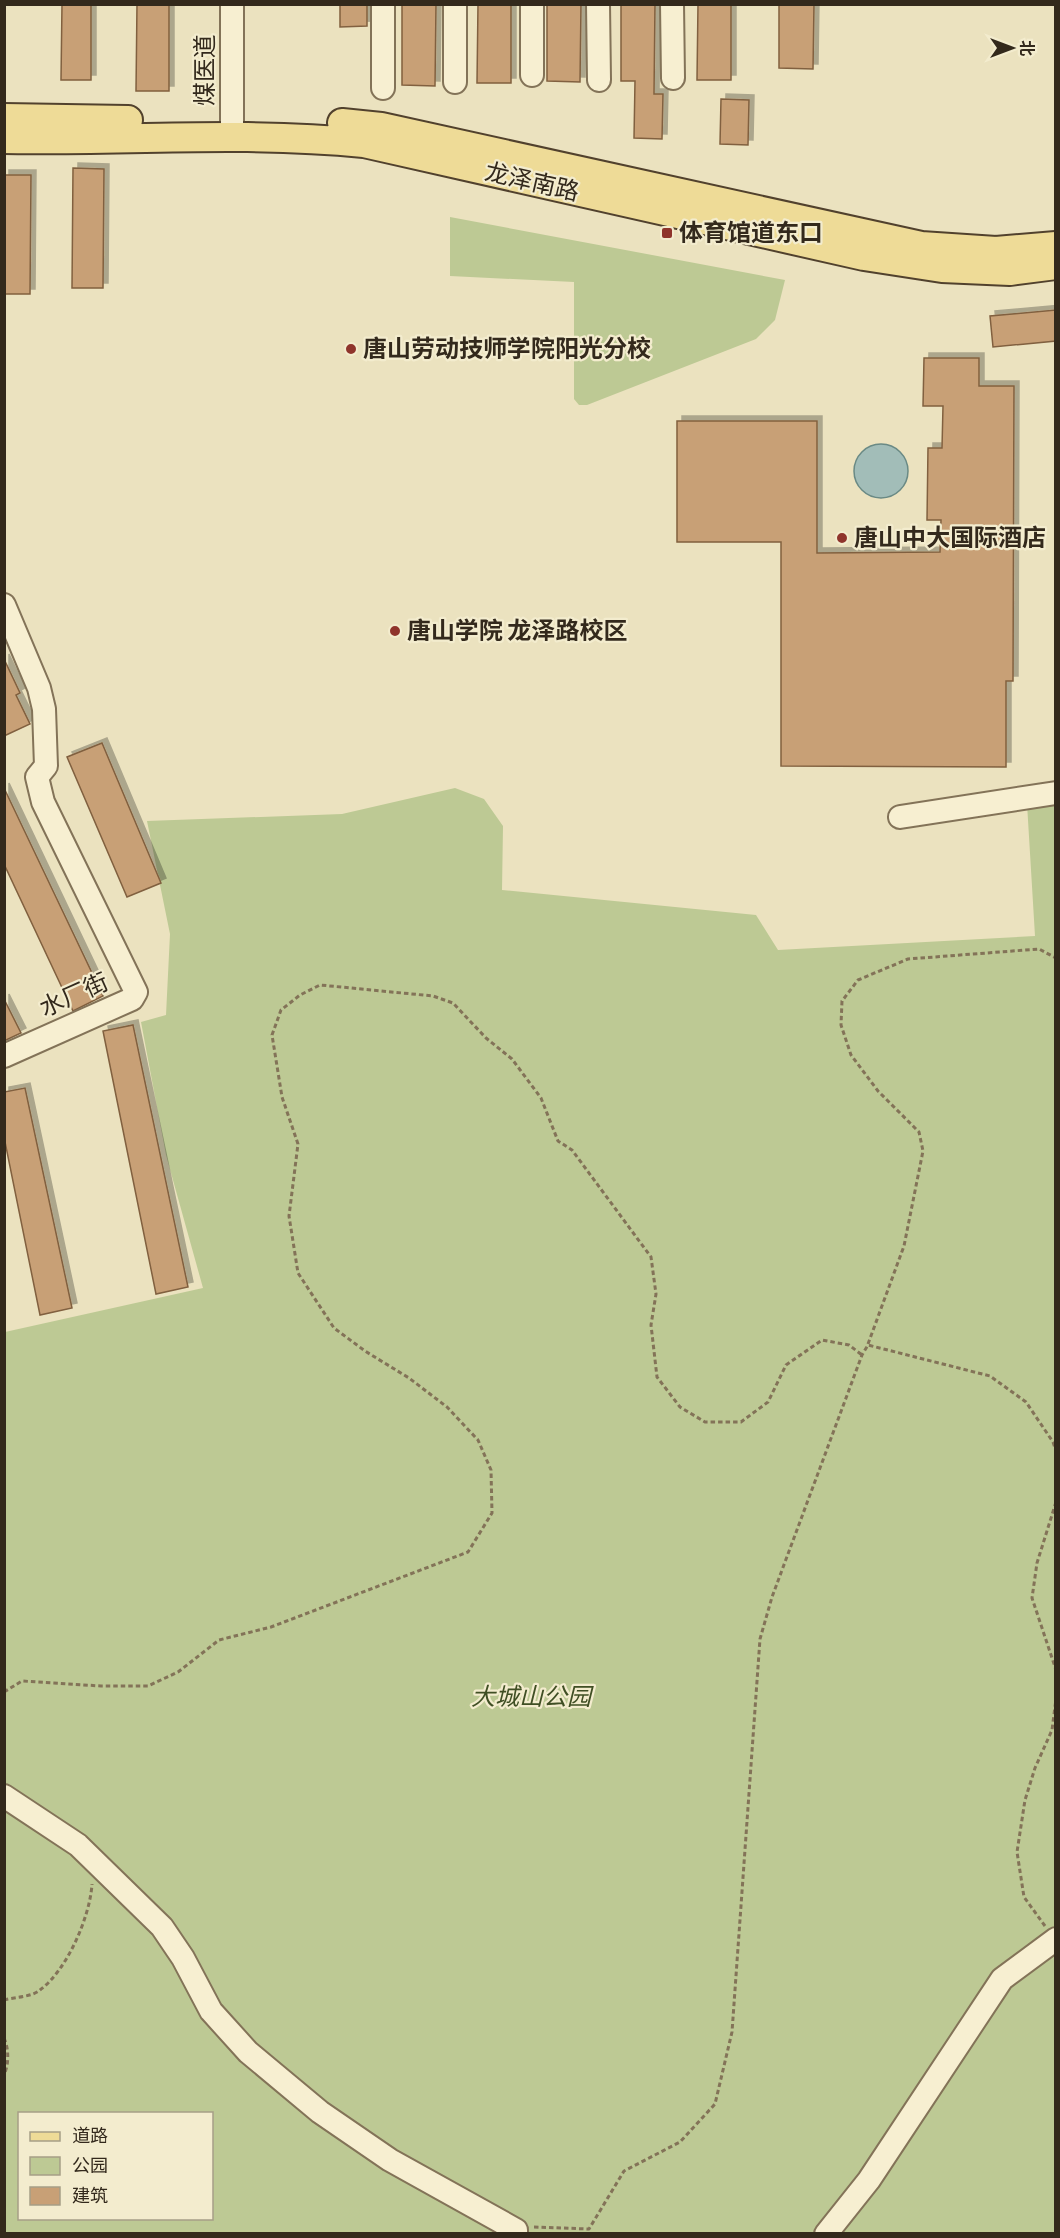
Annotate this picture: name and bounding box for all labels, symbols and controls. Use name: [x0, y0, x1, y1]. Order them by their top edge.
north arrow: [982, 18, 1042, 78]
street label: 煤医道: [190, 34, 219, 106]
text: 北: [1017, 40, 1036, 56]
street label: 龙泽南路: [482, 157, 582, 206]
place label: 体育馆道东口: [679, 218, 823, 247]
marker: 体育馆道东口: [660, 226, 674, 240]
place label: 唐山劳动技师学院阳光分校: [363, 334, 651, 363]
marker: 唐山劳动技师学院阳光分校: [344, 342, 358, 356]
place label: 唐山中大国际酒店: [854, 523, 1046, 552]
marker: 唐山中大国际酒店: [835, 531, 849, 545]
place label: 唐山学院 龙泽路校区: [407, 616, 628, 645]
marker: 唐山学院 龙泽路校区: [388, 624, 402, 638]
street label: 水厂街: [35, 967, 113, 1022]
park label: 大城山公园: [471, 1682, 594, 1711]
legend: [18, 2112, 213, 2220]
text: 道路: [72, 2125, 108, 2147]
text: 公园: [72, 2155, 108, 2177]
text: 建筑: [72, 2185, 108, 2207]

